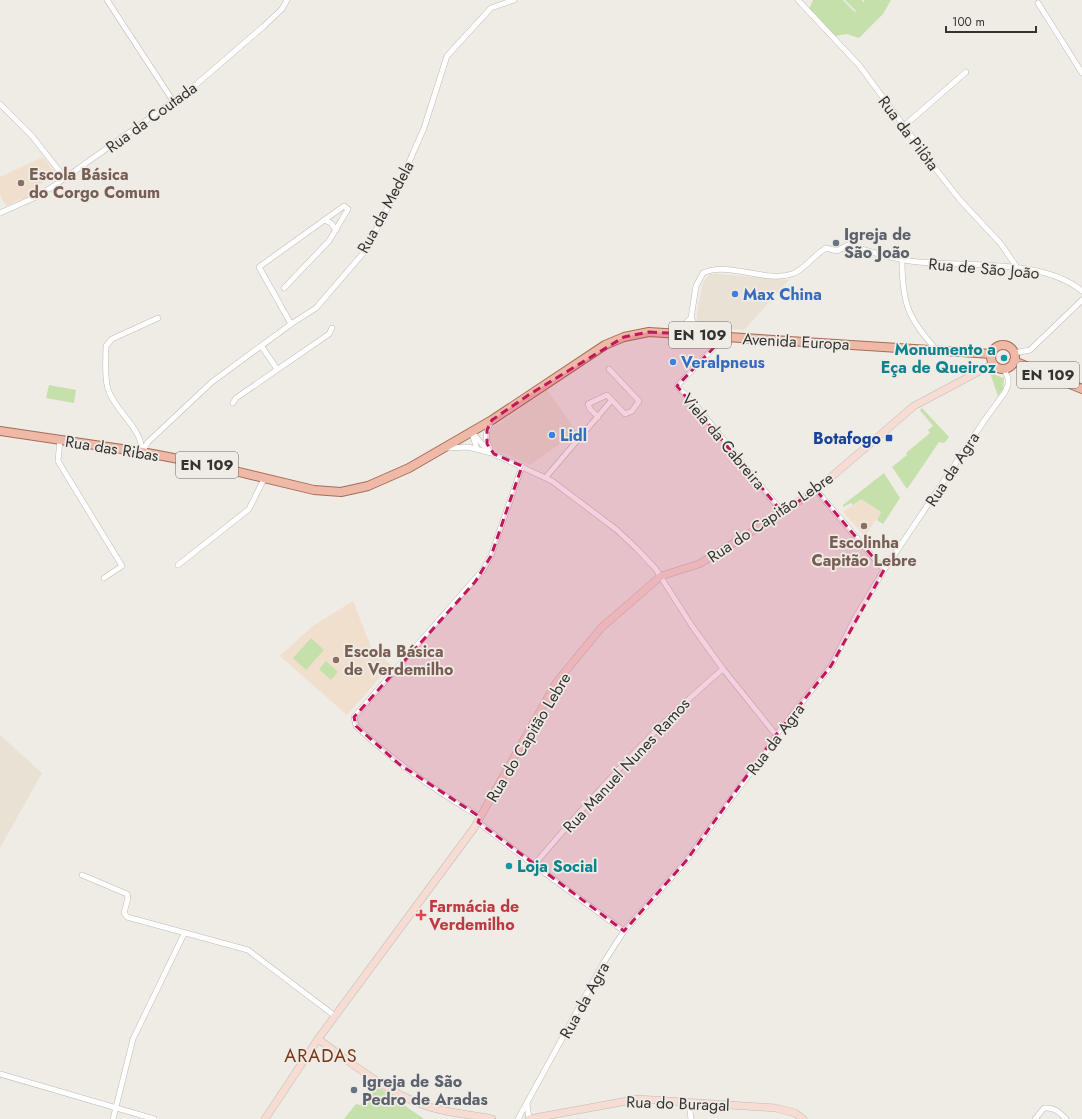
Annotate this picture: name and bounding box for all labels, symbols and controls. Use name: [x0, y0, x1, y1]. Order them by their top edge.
scale bar: [946, 8, 1036, 34]
text: 100 m: [952, 13, 985, 31]
street label: Rua da Coutada: [101, 76, 202, 158]
street label: Rua da Pilôta: [873, 91, 944, 176]
street label: Rua da Medela: [351, 157, 419, 257]
place label: Escola Básica do Corgo Comum: [29, 163, 160, 204]
marker: Escola Básica do Corgo Comum: [16, 178, 26, 188]
place label: Igreja de São João: [844, 223, 911, 264]
marker: Igreja de São João: [831, 238, 841, 248]
street label: Rua de São João: [928, 252, 1041, 285]
place label: Max China: [743, 283, 822, 306]
marker: Max China: [730, 289, 740, 299]
road number: EN 109: [669, 322, 731, 348]
street label: Avenida Europa: [742, 327, 850, 356]
place label: Monumento a Eça de Queiroz: [881, 338, 997, 379]
place label: Veralpneus: [680, 351, 765, 374]
marker: Monumento a Eça de Queiroz: [999, 353, 1009, 363]
marker: Veralpneus: [668, 357, 678, 367]
road number: EN 109: [1017, 362, 1079, 388]
street label: Viela da Cabreira: [676, 388, 771, 494]
place label: Lidl: [560, 424, 587, 447]
place label: Botafogo: [813, 427, 881, 450]
street label: Rua da Agra: [920, 428, 985, 511]
street label: Rua das Ribas: [64, 430, 160, 467]
marker: Lidl: [547, 430, 557, 440]
marker: Botafogo: [884, 433, 894, 443]
road number: EN 109: [176, 452, 238, 478]
street label: Rua do Capitão Lebre: [703, 467, 838, 568]
marker: Escolinha Capitão Lebre: [859, 521, 869, 531]
place label: Escolinha Capitão Lebre: [811, 531, 917, 572]
place label: Escola Básica de Verdemilho: [344, 640, 454, 681]
marker: Escola Básica de Verdemilho: [331, 655, 341, 665]
street label: Rua do Capitão Lebre: [481, 668, 576, 806]
street label: Rua Manuel Nunes Ramos: [558, 693, 695, 838]
street label: Rua da Agra: [741, 699, 810, 780]
place label: Loja Social: [517, 855, 597, 878]
marker: Loja Social: [504, 861, 514, 871]
place label: Farmácia de Verdemilho: [428, 895, 519, 936]
marker: Farmácia de Verdemilho: [416, 910, 426, 920]
street label: Rua da Agra: [554, 958, 615, 1043]
district label: ARADAS: [284, 1043, 358, 1069]
place label: Igreja de São Pedro de Aradas: [362, 1070, 488, 1111]
marker: Igreja de São Pedro de Aradas: [349, 1085, 359, 1095]
street label: Rua do Buragal: [626, 1090, 730, 1117]

